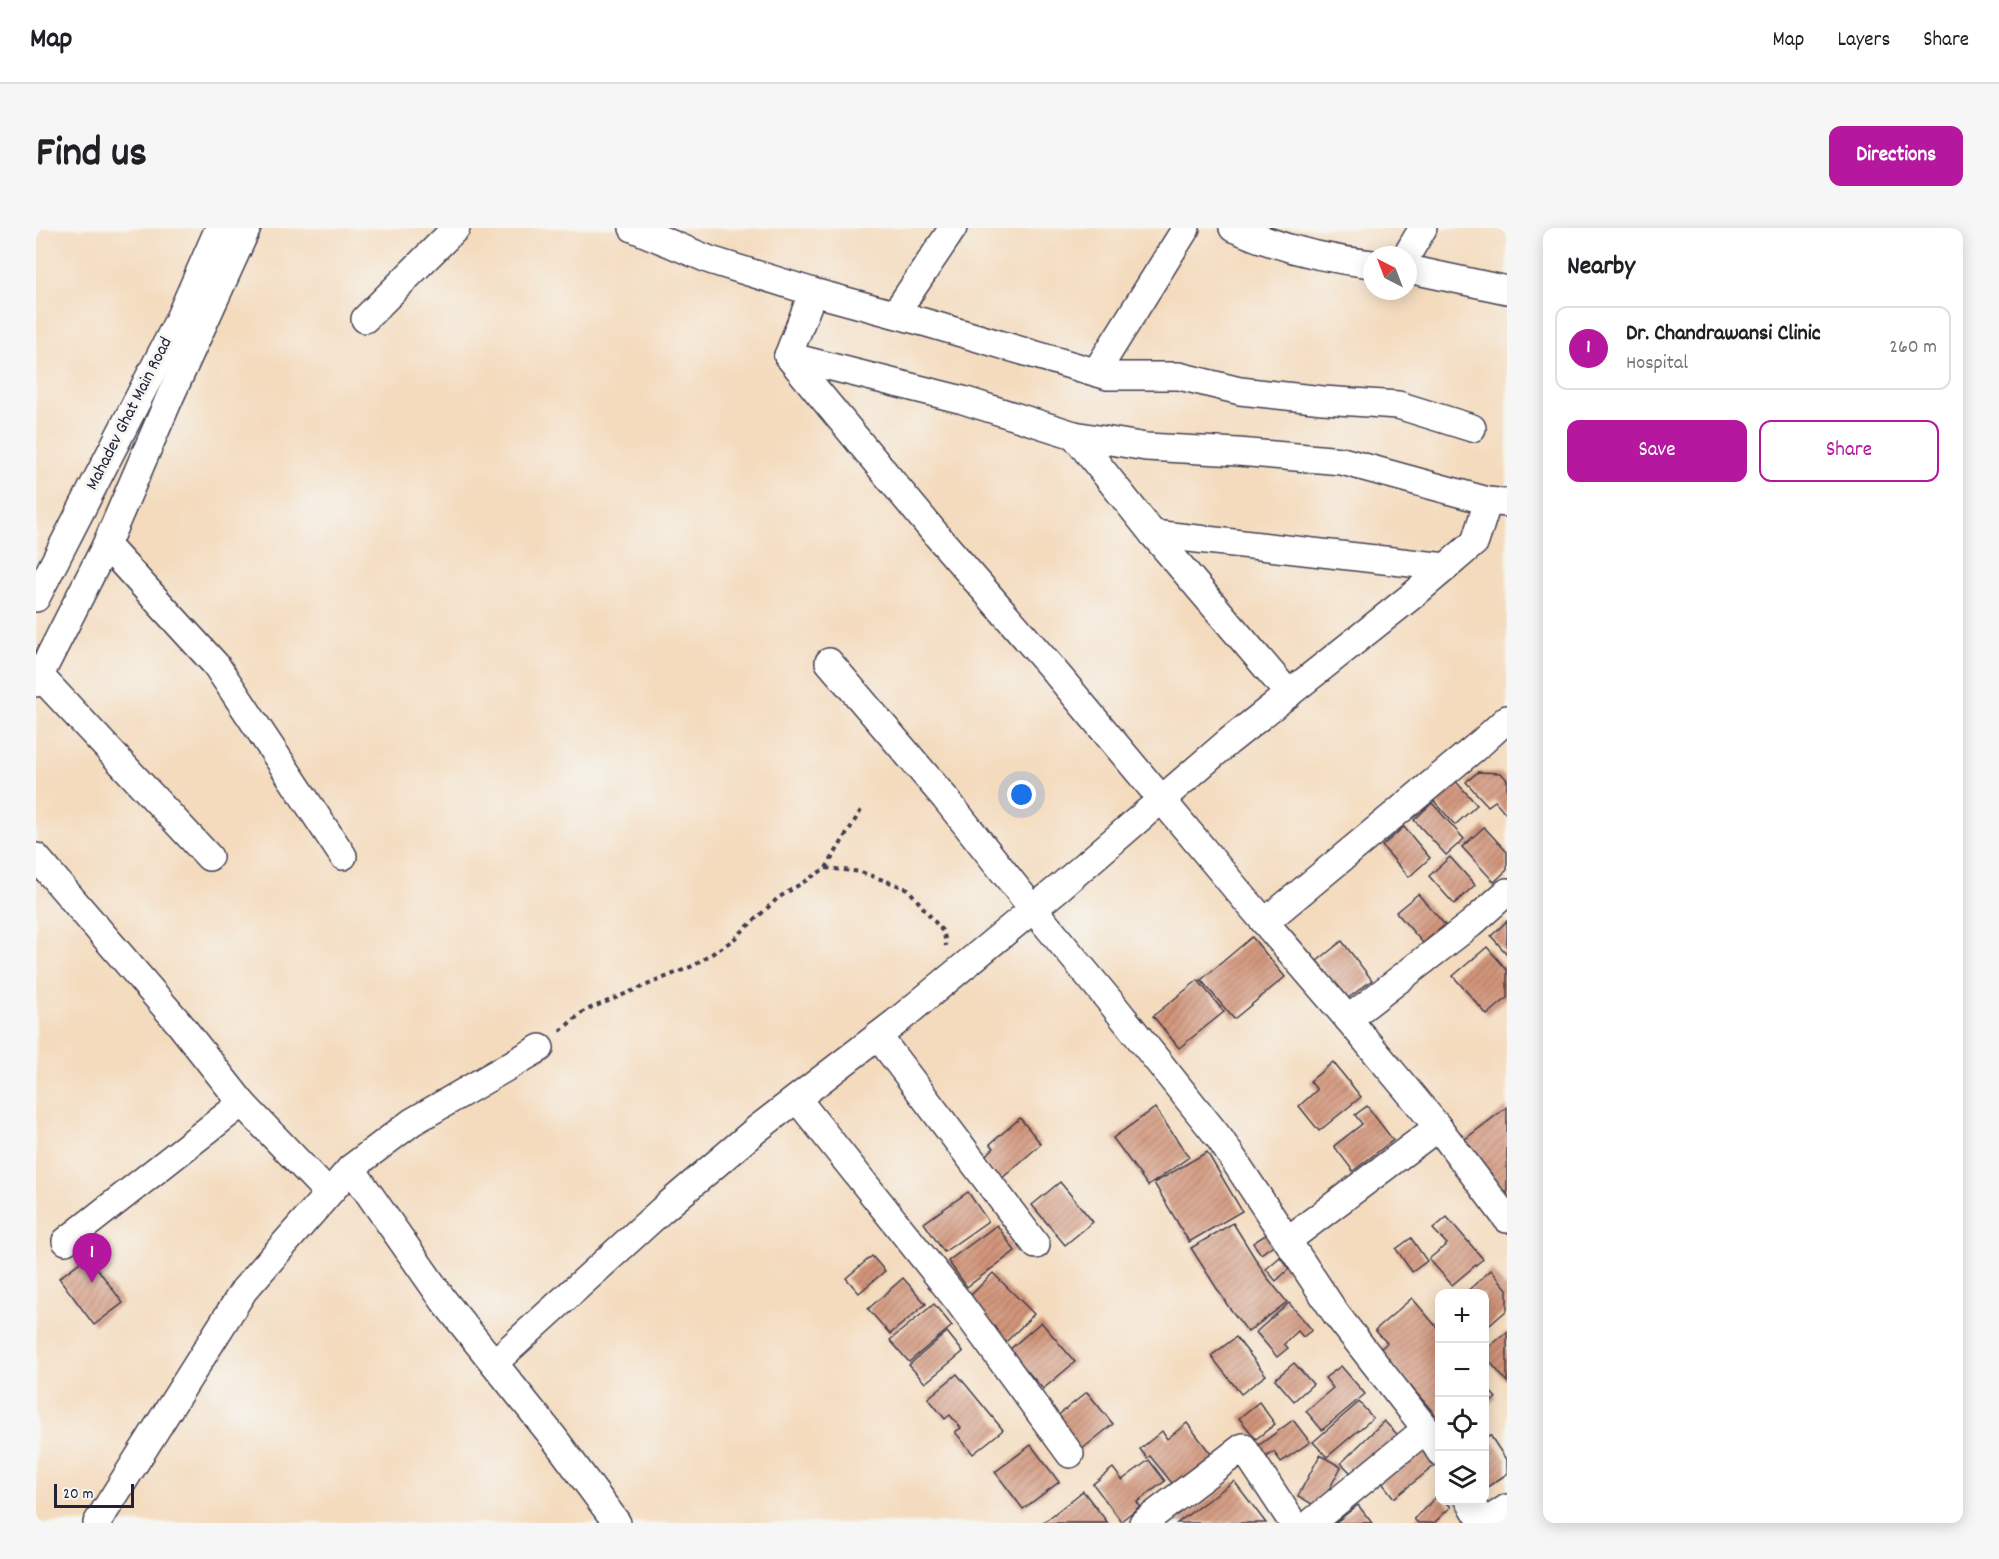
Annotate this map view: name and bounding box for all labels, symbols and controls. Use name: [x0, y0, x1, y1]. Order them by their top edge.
text: Map: [30, 21, 72, 61]
text: Map: [1773, 26, 1804, 56]
text: Layers: [1837, 26, 1890, 56]
text: Share: [1923, 26, 1969, 56]
text: Find us: [36, 126, 147, 186]
button: Directions: [1829, 126, 1963, 186]
north arrow: [1363, 246, 1417, 300]
text: Nearby: [1567, 249, 1635, 286]
text: Dr. Chandrawansi Clinic: [1626, 319, 1821, 350]
street label: Mahadev Ghat Main Road: [81, 333, 179, 495]
text: 1: [1586, 334, 1591, 362]
text: 260 m: [1889, 334, 1937, 362]
text: Hospital: [1626, 350, 1688, 378]
button: Save: [1567, 420, 1747, 482]
button: Share: [1759, 420, 1939, 482]
your location: [1007, 780, 1036, 809]
pin: 1: [72, 1234, 112, 1283]
map controls: [1435, 1289, 1489, 1505]
button: +: [1435, 1289, 1489, 1343]
button: −: [1435, 1343, 1489, 1397]
button: locate: [1435, 1397, 1489, 1451]
button: layers: [1435, 1451, 1489, 1505]
scale bar: [54, 1481, 134, 1508]
text: 20 m: [63, 1483, 93, 1506]

